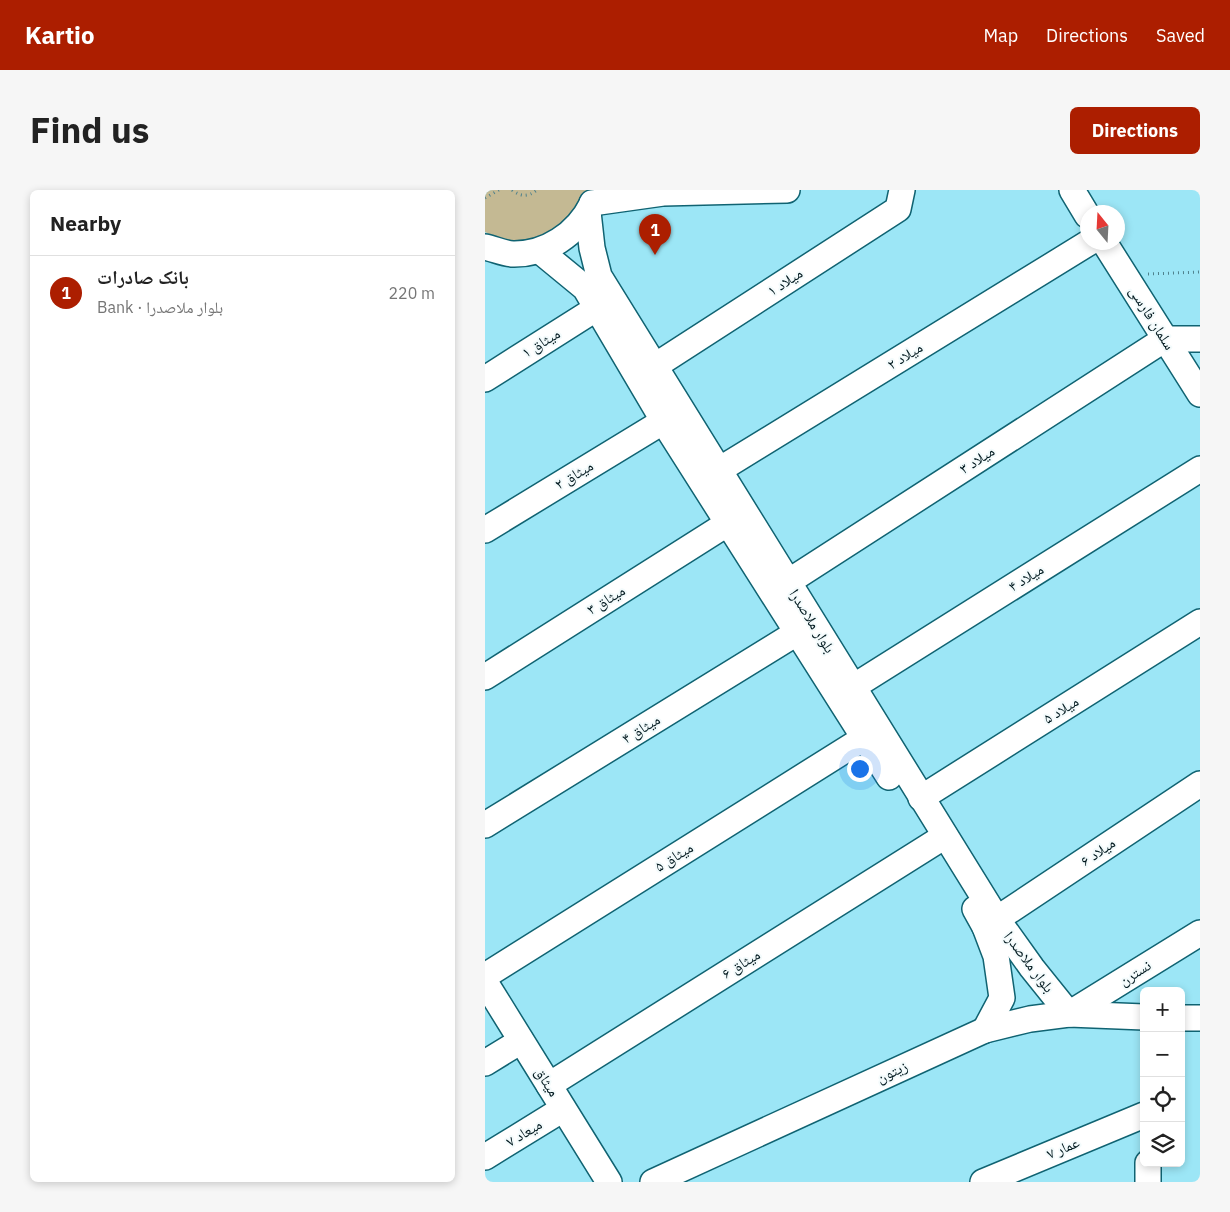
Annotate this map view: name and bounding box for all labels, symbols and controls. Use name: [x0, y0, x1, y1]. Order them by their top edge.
text: Kartio: [25, 19, 95, 51]
text: Map: [983, 24, 1018, 47]
text: Directions: [1046, 24, 1128, 47]
text: Saved: [1156, 24, 1205, 47]
text: Find us: [30, 107, 149, 153]
button: Directions: [1070, 107, 1200, 154]
north arrow: [1080, 205, 1125, 250]
text: Nearby: [50, 209, 121, 237]
pin: 1: [639, 214, 671, 255]
street label: میلاد ۱: [764, 263, 806, 300]
text: بانک صادرات: [97, 265, 189, 289]
street label: سلمان فارسی: [1124, 282, 1180, 354]
text: 1: [61, 283, 71, 303]
text: 220 m: [388, 283, 435, 303]
text: Bank · بلوار ملاصدرا: [97, 297, 223, 317]
street label: میثاق ۱: [518, 323, 564, 362]
street label: میلاد ۲: [884, 337, 926, 374]
street label: میلاد ۳: [956, 441, 998, 478]
street label: میثاق ۲: [551, 456, 597, 494]
street label: میلاد ۴: [1005, 559, 1047, 596]
street label: میثاق ۳: [583, 580, 629, 619]
street label: بلوار ملاصدرا: [785, 585, 840, 656]
street label: میلاد ۵: [1040, 691, 1082, 728]
street label: میثاق ۴: [618, 709, 664, 748]
your location: [847, 756, 873, 782]
street label: میلاد ۶: [1077, 833, 1119, 870]
street label: میثاق ۵: [651, 837, 697, 876]
street label: بلوار ملاصدرا: [1000, 927, 1059, 996]
street label: میثاق ۶: [718, 944, 764, 983]
street label: نسترن: [1115, 955, 1155, 991]
map controls: [1140, 987, 1185, 1167]
button: +: [1140, 987, 1185, 1032]
button: −: [1140, 1032, 1185, 1077]
street label: زیتون: [873, 1056, 911, 1088]
street label: میثاق: [530, 1063, 564, 1101]
button: locate: [1140, 1077, 1185, 1122]
street label: میعاد ۷: [502, 1114, 545, 1151]
button: layers: [1140, 1122, 1185, 1167]
street label: عمار ۷: [1044, 1132, 1082, 1163]

